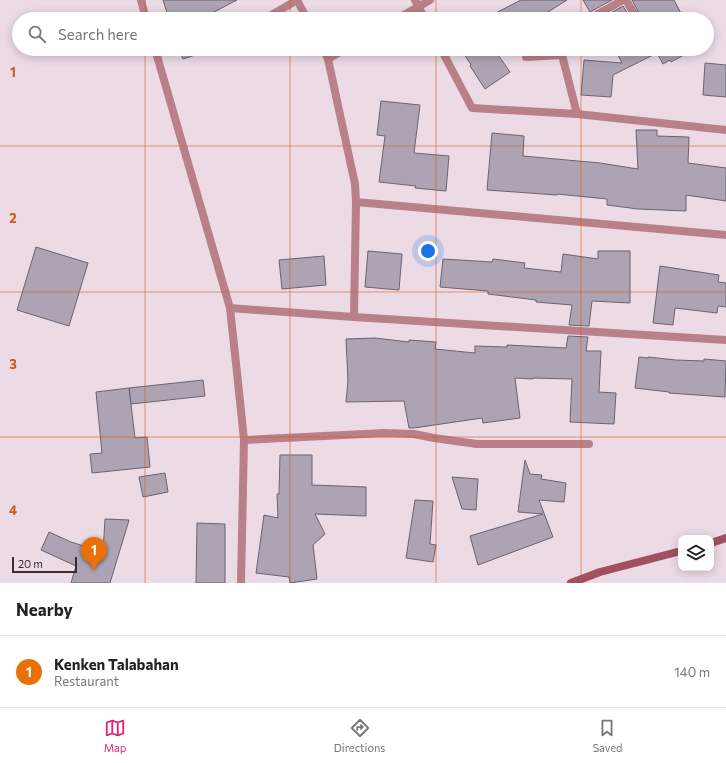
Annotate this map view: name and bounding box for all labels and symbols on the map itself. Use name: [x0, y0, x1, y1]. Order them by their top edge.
text: 1: [10, 64, 16, 80]
text: 2: [9, 210, 17, 226]
your location: [418, 241, 438, 261]
text: 3: [9, 356, 17, 372]
text: 4: [9, 502, 17, 518]
pin: 1: [81, 537, 107, 570]
scale bar: [12, 555, 77, 574]

